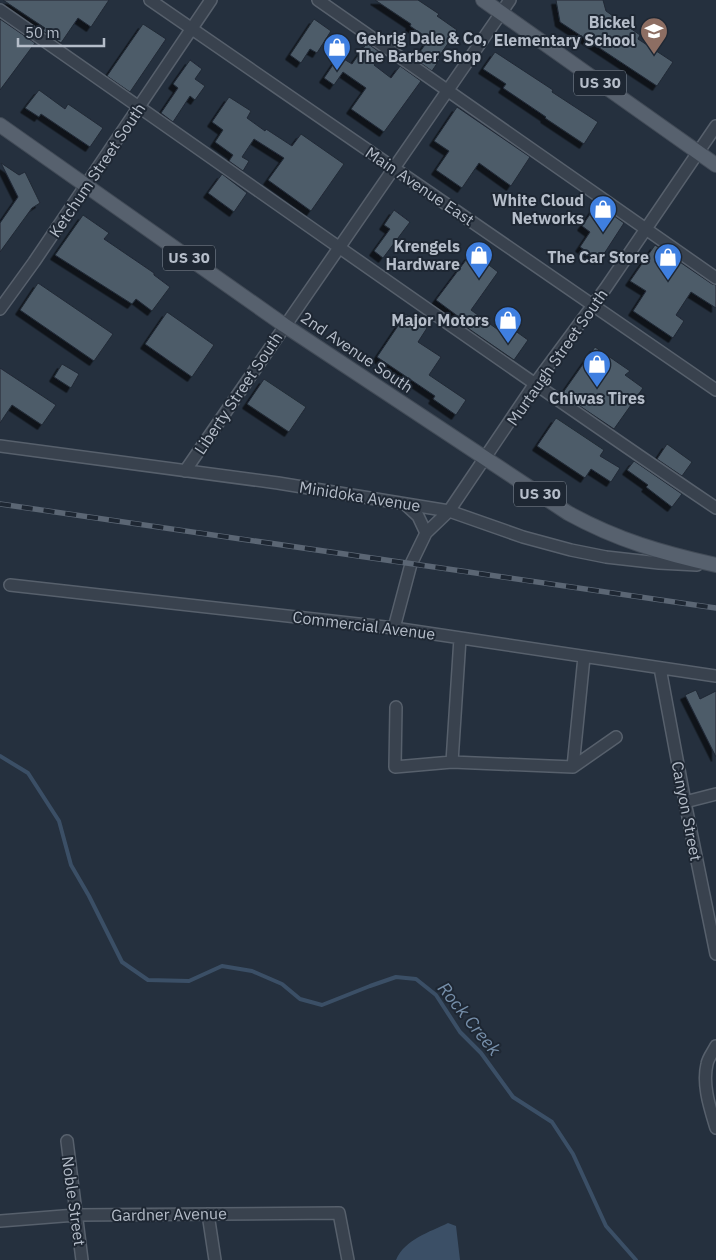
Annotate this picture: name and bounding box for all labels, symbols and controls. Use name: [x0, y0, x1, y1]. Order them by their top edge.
place label: Bickel Elementary School: [494, 12, 635, 50]
scale bar: [18, 15, 104, 47]
school or university icon: Bickel Elementary School: [639, 16, 669, 55]
text: 50 m: [25, 23, 60, 42]
place label: Gehrig Dale & Co, The Barber Shop: [356, 28, 487, 66]
shop icon: Gehrig Dale & Co, The Barber Shop: [322, 32, 352, 71]
road number: US 30: [574, 70, 626, 96]
street label: Ketchum Street South: [45, 99, 149, 241]
street label: Main Avenue East: [362, 142, 478, 230]
place label: White Cloud Networks: [492, 190, 584, 228]
shop icon: White Cloud Networks: [588, 194, 618, 233]
place label: Krengels Hardware: [385, 236, 460, 274]
shop icon: Krengels Hardware: [464, 240, 494, 279]
shop icon: The Car Store: [653, 242, 683, 281]
road number: US 30: [163, 246, 215, 270]
place label: The Car Store: [547, 247, 649, 267]
street label: Murtaugh Street South: [502, 285, 612, 429]
shop icon: Major Motors: [493, 305, 523, 344]
street label: 2nd Avenue South: [297, 307, 417, 397]
place label: Major Motors: [391, 310, 489, 330]
street label: Liberty Street South: [190, 328, 286, 458]
shop icon: Chiwas Tires: [582, 349, 612, 388]
place label: Chiwas Tires: [549, 388, 645, 408]
street label: Minidoka Avenue: [298, 477, 422, 515]
road number: US 30: [514, 482, 566, 506]
street label: Commercial Avenue: [292, 606, 437, 644]
street label: Canyon Street: [668, 759, 706, 863]
water label: Rock Creek: [433, 977, 506, 1061]
street label: Noble Street: [58, 1155, 90, 1247]
street label: Gardner Avenue: [111, 1203, 227, 1225]

